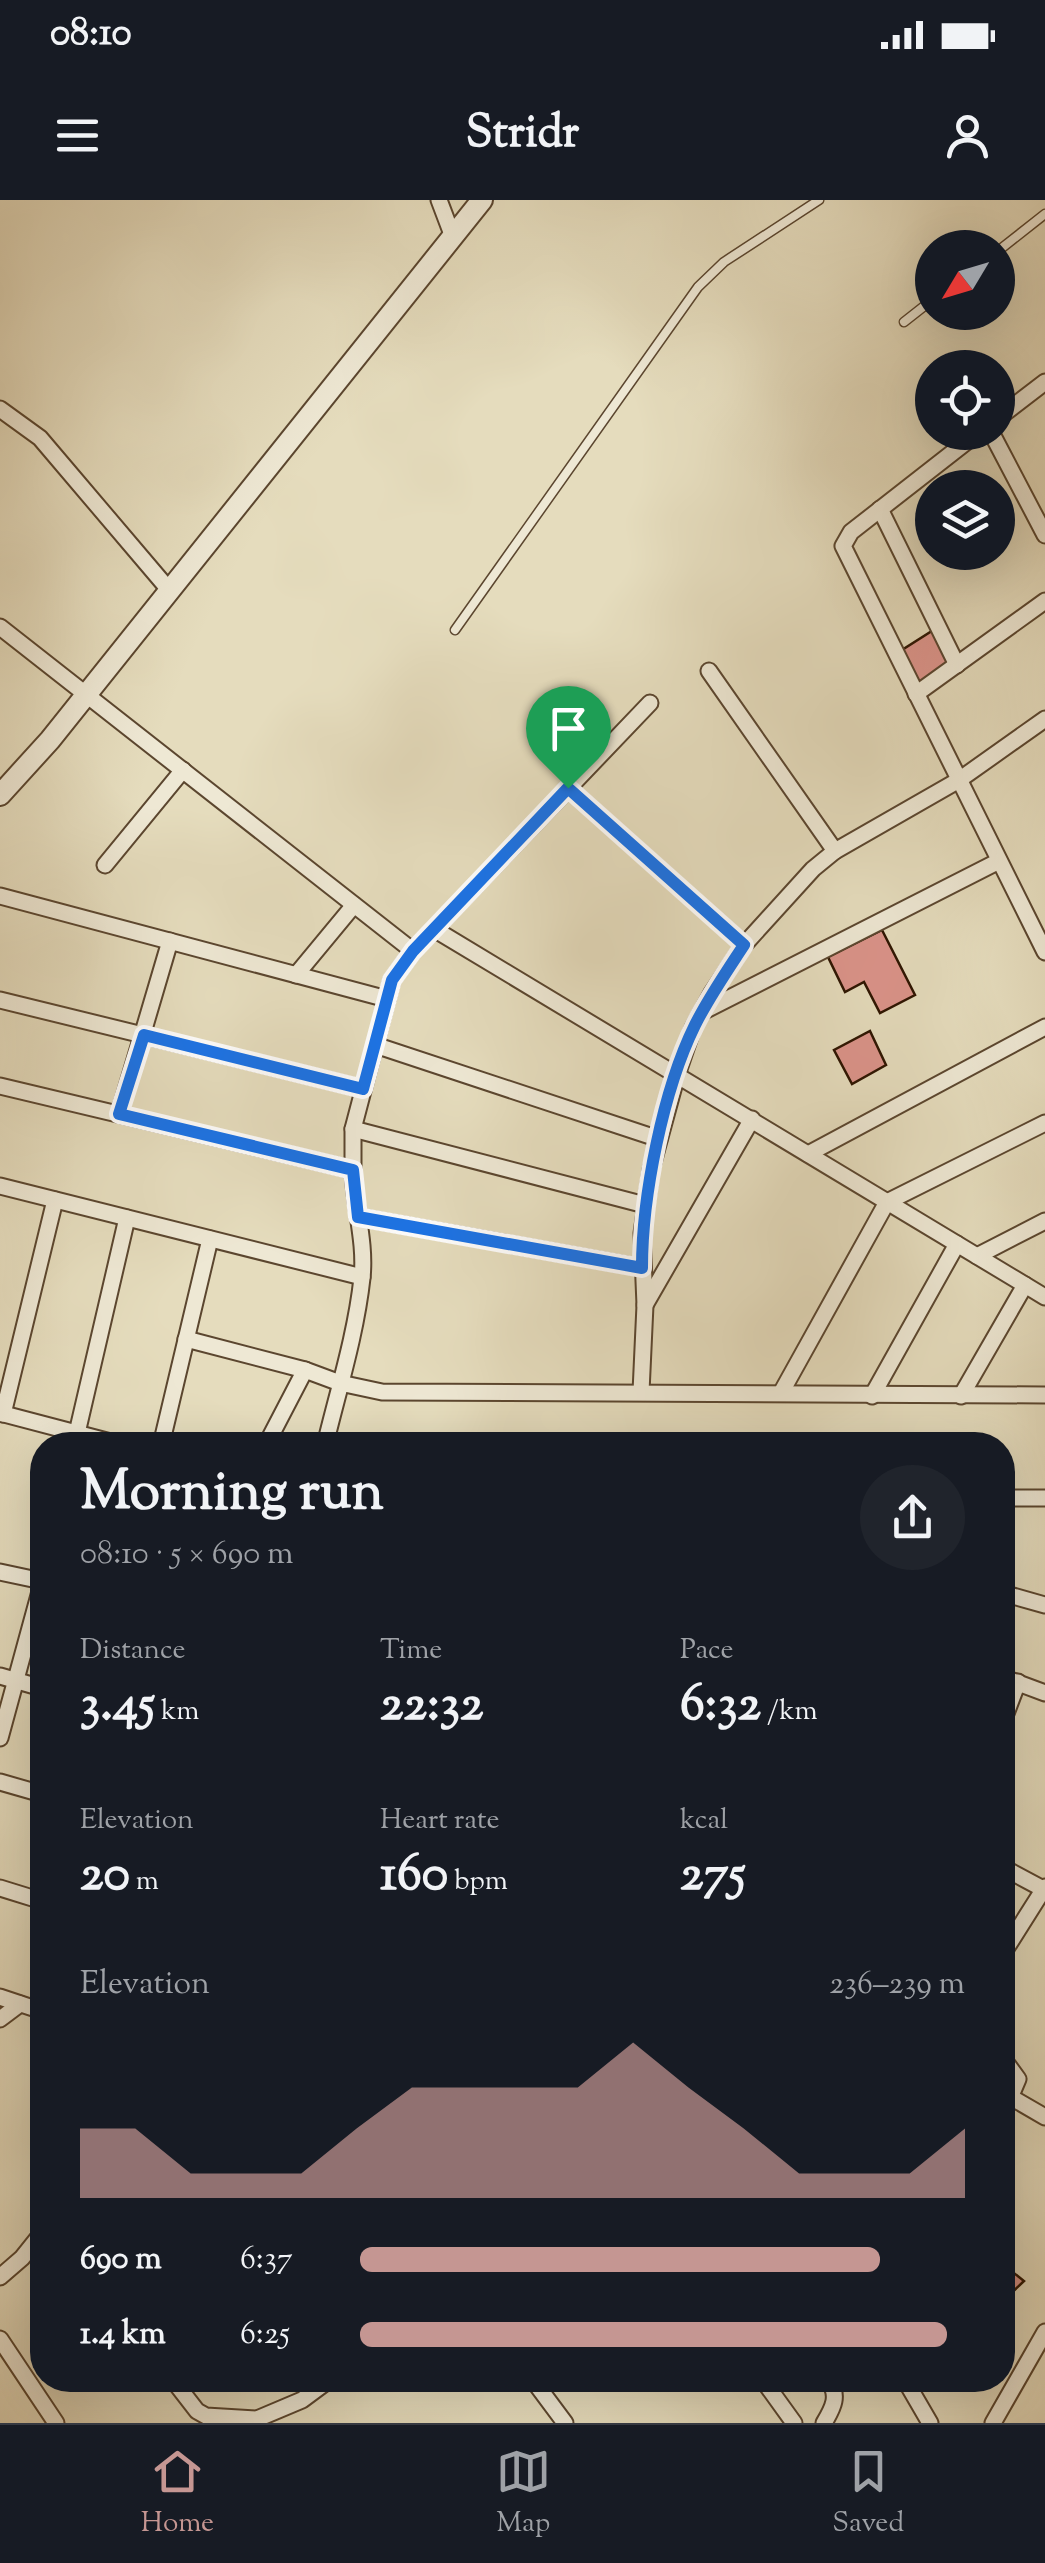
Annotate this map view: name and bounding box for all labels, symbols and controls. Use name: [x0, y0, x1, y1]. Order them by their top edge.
text: 08:10: [50, 8, 132, 62]
text: Stridr: [466, 103, 579, 168]
icon: menu: [50, 108, 105, 163]
icon: person: [940, 108, 995, 163]
north arrow: [915, 230, 1015, 330]
map controls: [915, 230, 1015, 570]
button: locate: [915, 350, 1015, 450]
button: layers: [915, 470, 1015, 570]
pin: [526, 686, 611, 789]
icon: arrive: [541, 701, 596, 756]
text: Morning run: [80, 1455, 384, 1534]
button: share: [860, 1465, 965, 1570]
text: 08:10 · 5 × 690 m: [80, 1532, 294, 1578]
text: Distance: [80, 1631, 186, 1671]
text: Time: [380, 1631, 442, 1671]
text: Pace: [680, 1631, 734, 1671]
text: 3.45: [80, 1671, 155, 1743]
text: 22:32: [380, 1671, 483, 1743]
text: 6:32: [680, 1671, 761, 1743]
text: km: [155, 1692, 200, 1732]
text: /km: [761, 1692, 818, 1732]
text: Elevation: [80, 1801, 194, 1841]
text: Heart rate: [380, 1801, 500, 1841]
text: kcal: [680, 1801, 728, 1841]
text: 20: [80, 1841, 130, 1913]
text: 160: [380, 1841, 448, 1913]
text: 275: [680, 1841, 746, 1913]
text: m: [130, 1862, 159, 1902]
text: bpm: [448, 1862, 508, 1902]
text: Elevation: [80, 1962, 210, 2008]
text: 236–239 m: [829, 1962, 965, 2008]
text: 690 m: [80, 2237, 162, 2283]
text: 6:37: [240, 2237, 293, 2283]
text: 1.4 km: [80, 2312, 166, 2358]
text: 6:25: [240, 2312, 290, 2358]
tab: Home: [141, 2444, 214, 2544]
tab: Map: [496, 2444, 551, 2544]
tab: Saved: [832, 2444, 904, 2544]

